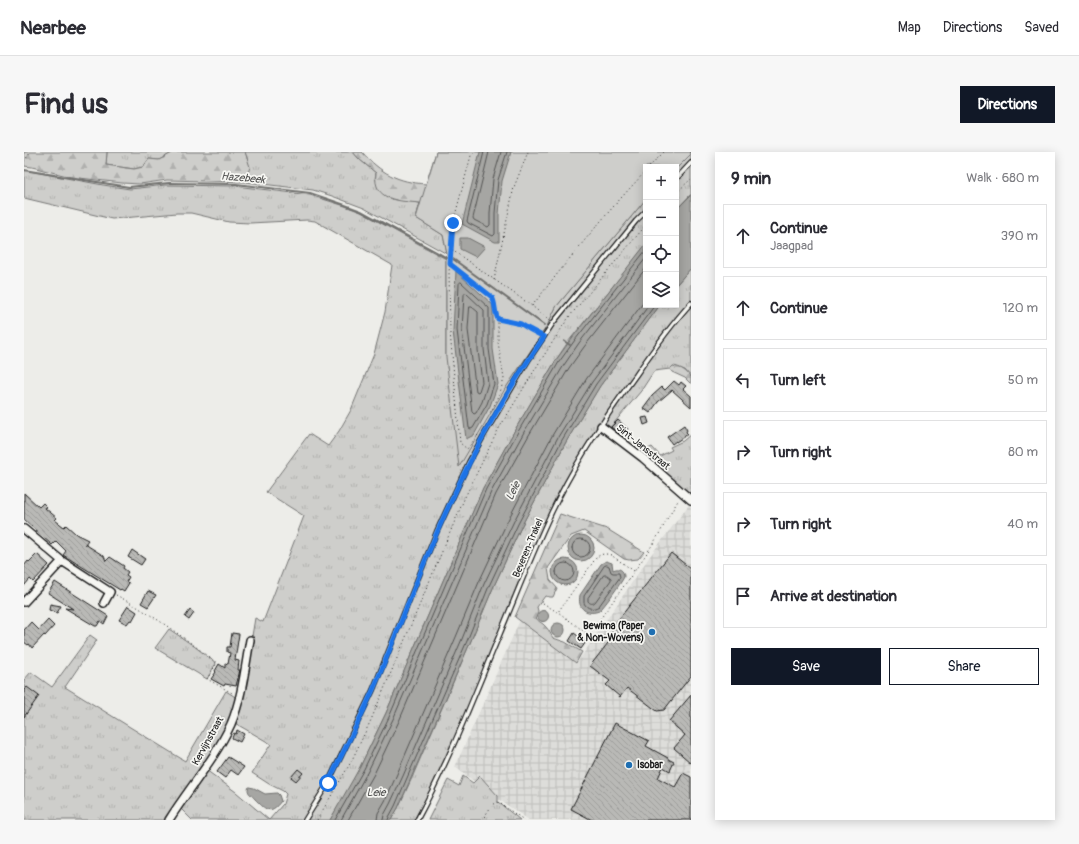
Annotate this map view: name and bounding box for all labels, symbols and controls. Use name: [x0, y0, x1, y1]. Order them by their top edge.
text: Nearbee: [20, 16, 86, 40]
text: Map: [898, 19, 921, 36]
text: Directions: [943, 19, 1002, 36]
text: Saved: [1024, 19, 1059, 36]
button: Directions: [960, 86, 1055, 123]
text: Find us: [24, 87, 108, 122]
map controls: [643, 164, 679, 308]
button: +: [643, 164, 679, 200]
text: 9 min: [731, 168, 771, 189]
water label: Hazebeek: [220, 170, 267, 187]
text: Walk · 680 m: [966, 170, 1039, 186]
button: −: [643, 200, 679, 236]
route end: [444, 214, 462, 232]
text: Continue: [770, 219, 828, 238]
icon: ahead: [732, 225, 754, 247]
text: 390 m: [1001, 228, 1038, 244]
button: locate: [643, 236, 679, 272]
text: Jaagpad: [770, 238, 813, 254]
button: layers: [643, 272, 679, 308]
icon: ahead: [732, 297, 754, 319]
text: Continue: [770, 299, 828, 318]
text: 120 m: [1002, 300, 1038, 316]
icon: left: [732, 369, 754, 391]
text: Turn left: [770, 371, 826, 390]
text: 50 m: [1008, 372, 1038, 388]
street label: Sint-Jansstraat: [614, 422, 673, 473]
icon: right: [732, 441, 754, 463]
text: Turn right: [770, 443, 831, 462]
text: 80 m: [1008, 444, 1038, 460]
water label: Leie: [503, 478, 524, 502]
icon: right: [732, 513, 754, 535]
text: Turn right: [770, 515, 831, 534]
text: 40 m: [1007, 516, 1038, 532]
street label: Beveren-Trakel: [510, 517, 546, 579]
icon: arrive: [732, 585, 754, 607]
text: Arrive at destination: [770, 587, 897, 606]
place label: Bewima (Paper & Non-Wovens): [577, 620, 644, 644]
marker: Bewima (Paper & Non-Wovens): [647, 627, 657, 637]
button: Save: [731, 648, 881, 685]
button: Share: [889, 648, 1039, 685]
street label: Kervijnstraat: [190, 714, 227, 767]
place label: Isobar: [637, 759, 663, 771]
marker: Isobar: [624, 760, 634, 770]
route start: [319, 774, 337, 792]
water label: Leie: [366, 786, 387, 799]

